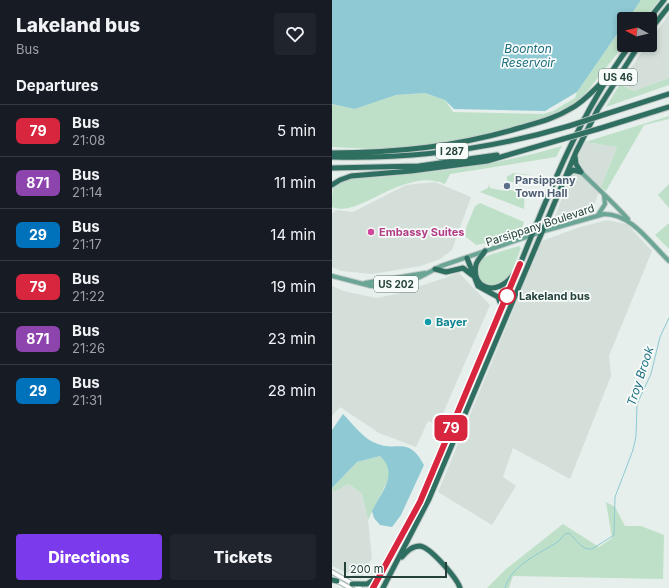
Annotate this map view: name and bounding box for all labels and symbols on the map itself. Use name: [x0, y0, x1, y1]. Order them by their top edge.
north arrow: [617, 12, 657, 52]
water label: Boonton Reservoir: [501, 41, 555, 70]
road number: US 46: [599, 69, 637, 85]
road number: I 287: [436, 143, 468, 159]
place label: Parsippany Town Hall: [515, 173, 576, 200]
marker: Parsippany Town Hall: [502, 181, 512, 191]
street label: Parsippany Boulevard: [484, 201, 596, 249]
place label: Embassy Suites: [379, 225, 464, 239]
marker: Embassy Suites: [366, 227, 376, 237]
road number: US 202: [374, 276, 418, 292]
marker: Lakeland bus: [498, 287, 516, 305]
place label: Lakeland bus: [519, 289, 590, 303]
place label: Bayer: [436, 315, 467, 329]
marker: Bayer: [423, 317, 433, 327]
water label: Troy Brook: [623, 344, 657, 408]
line badge: 79: [433, 415, 469, 441]
scale bar: [344, 560, 447, 579]

